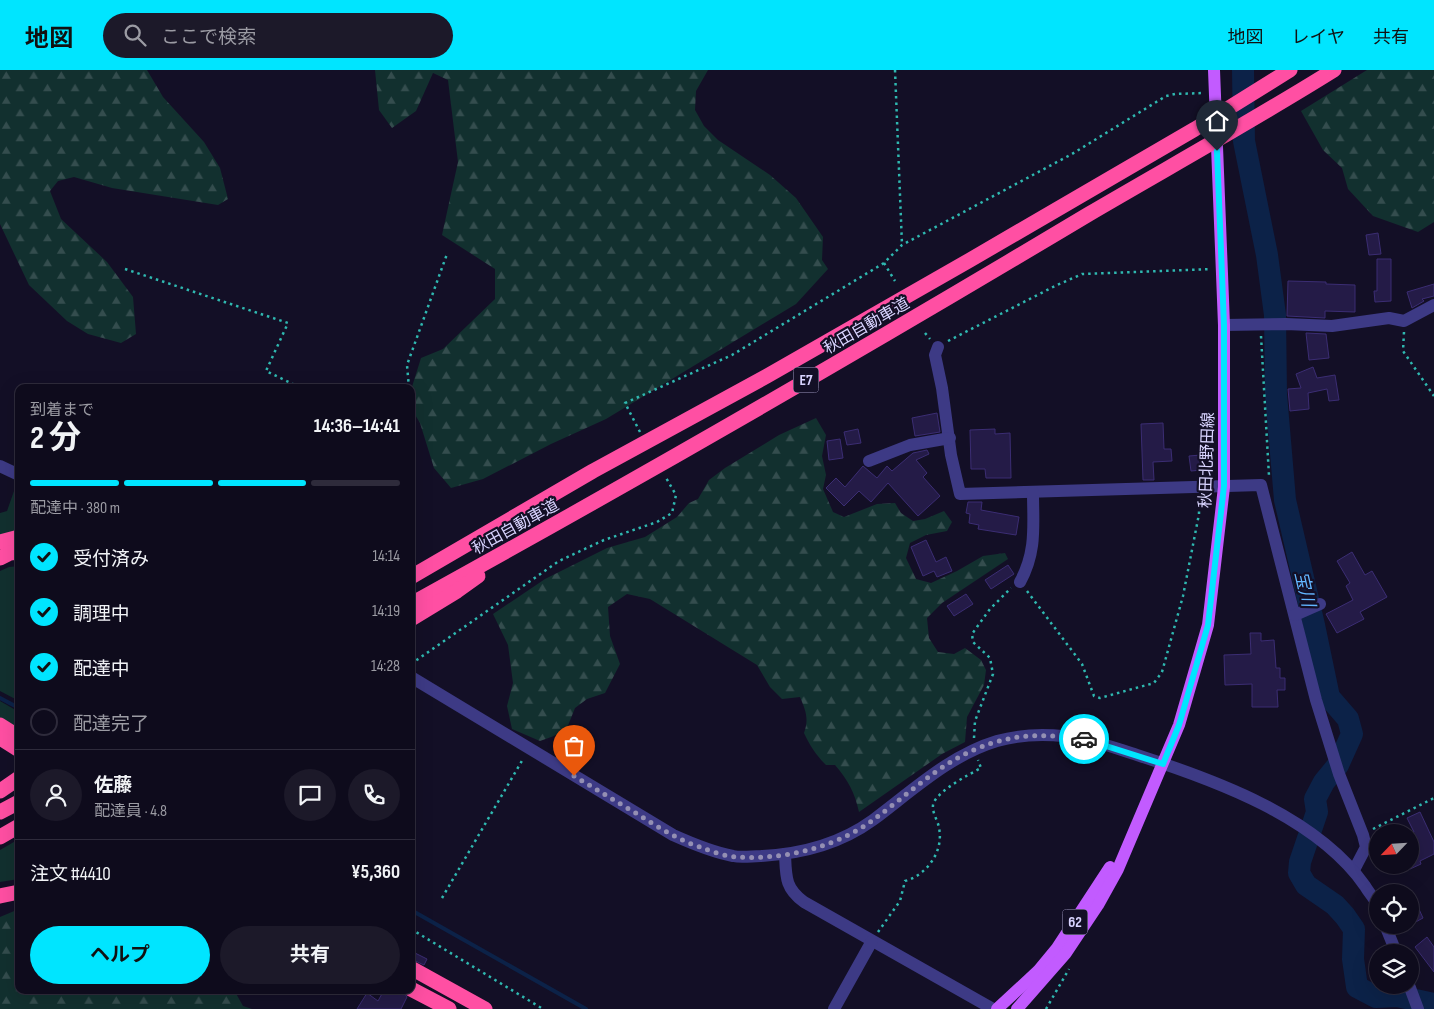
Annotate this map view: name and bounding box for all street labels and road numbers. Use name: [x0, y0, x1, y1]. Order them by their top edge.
street label: 秋田自動車道: [820, 294, 913, 359]
road number: E7: [794, 368, 818, 392]
street label: 秋田北野田線: [1196, 412, 1219, 508]
street label: 秋田自動車道: [469, 496, 562, 559]
road number: 62: [1062, 910, 1088, 934]

